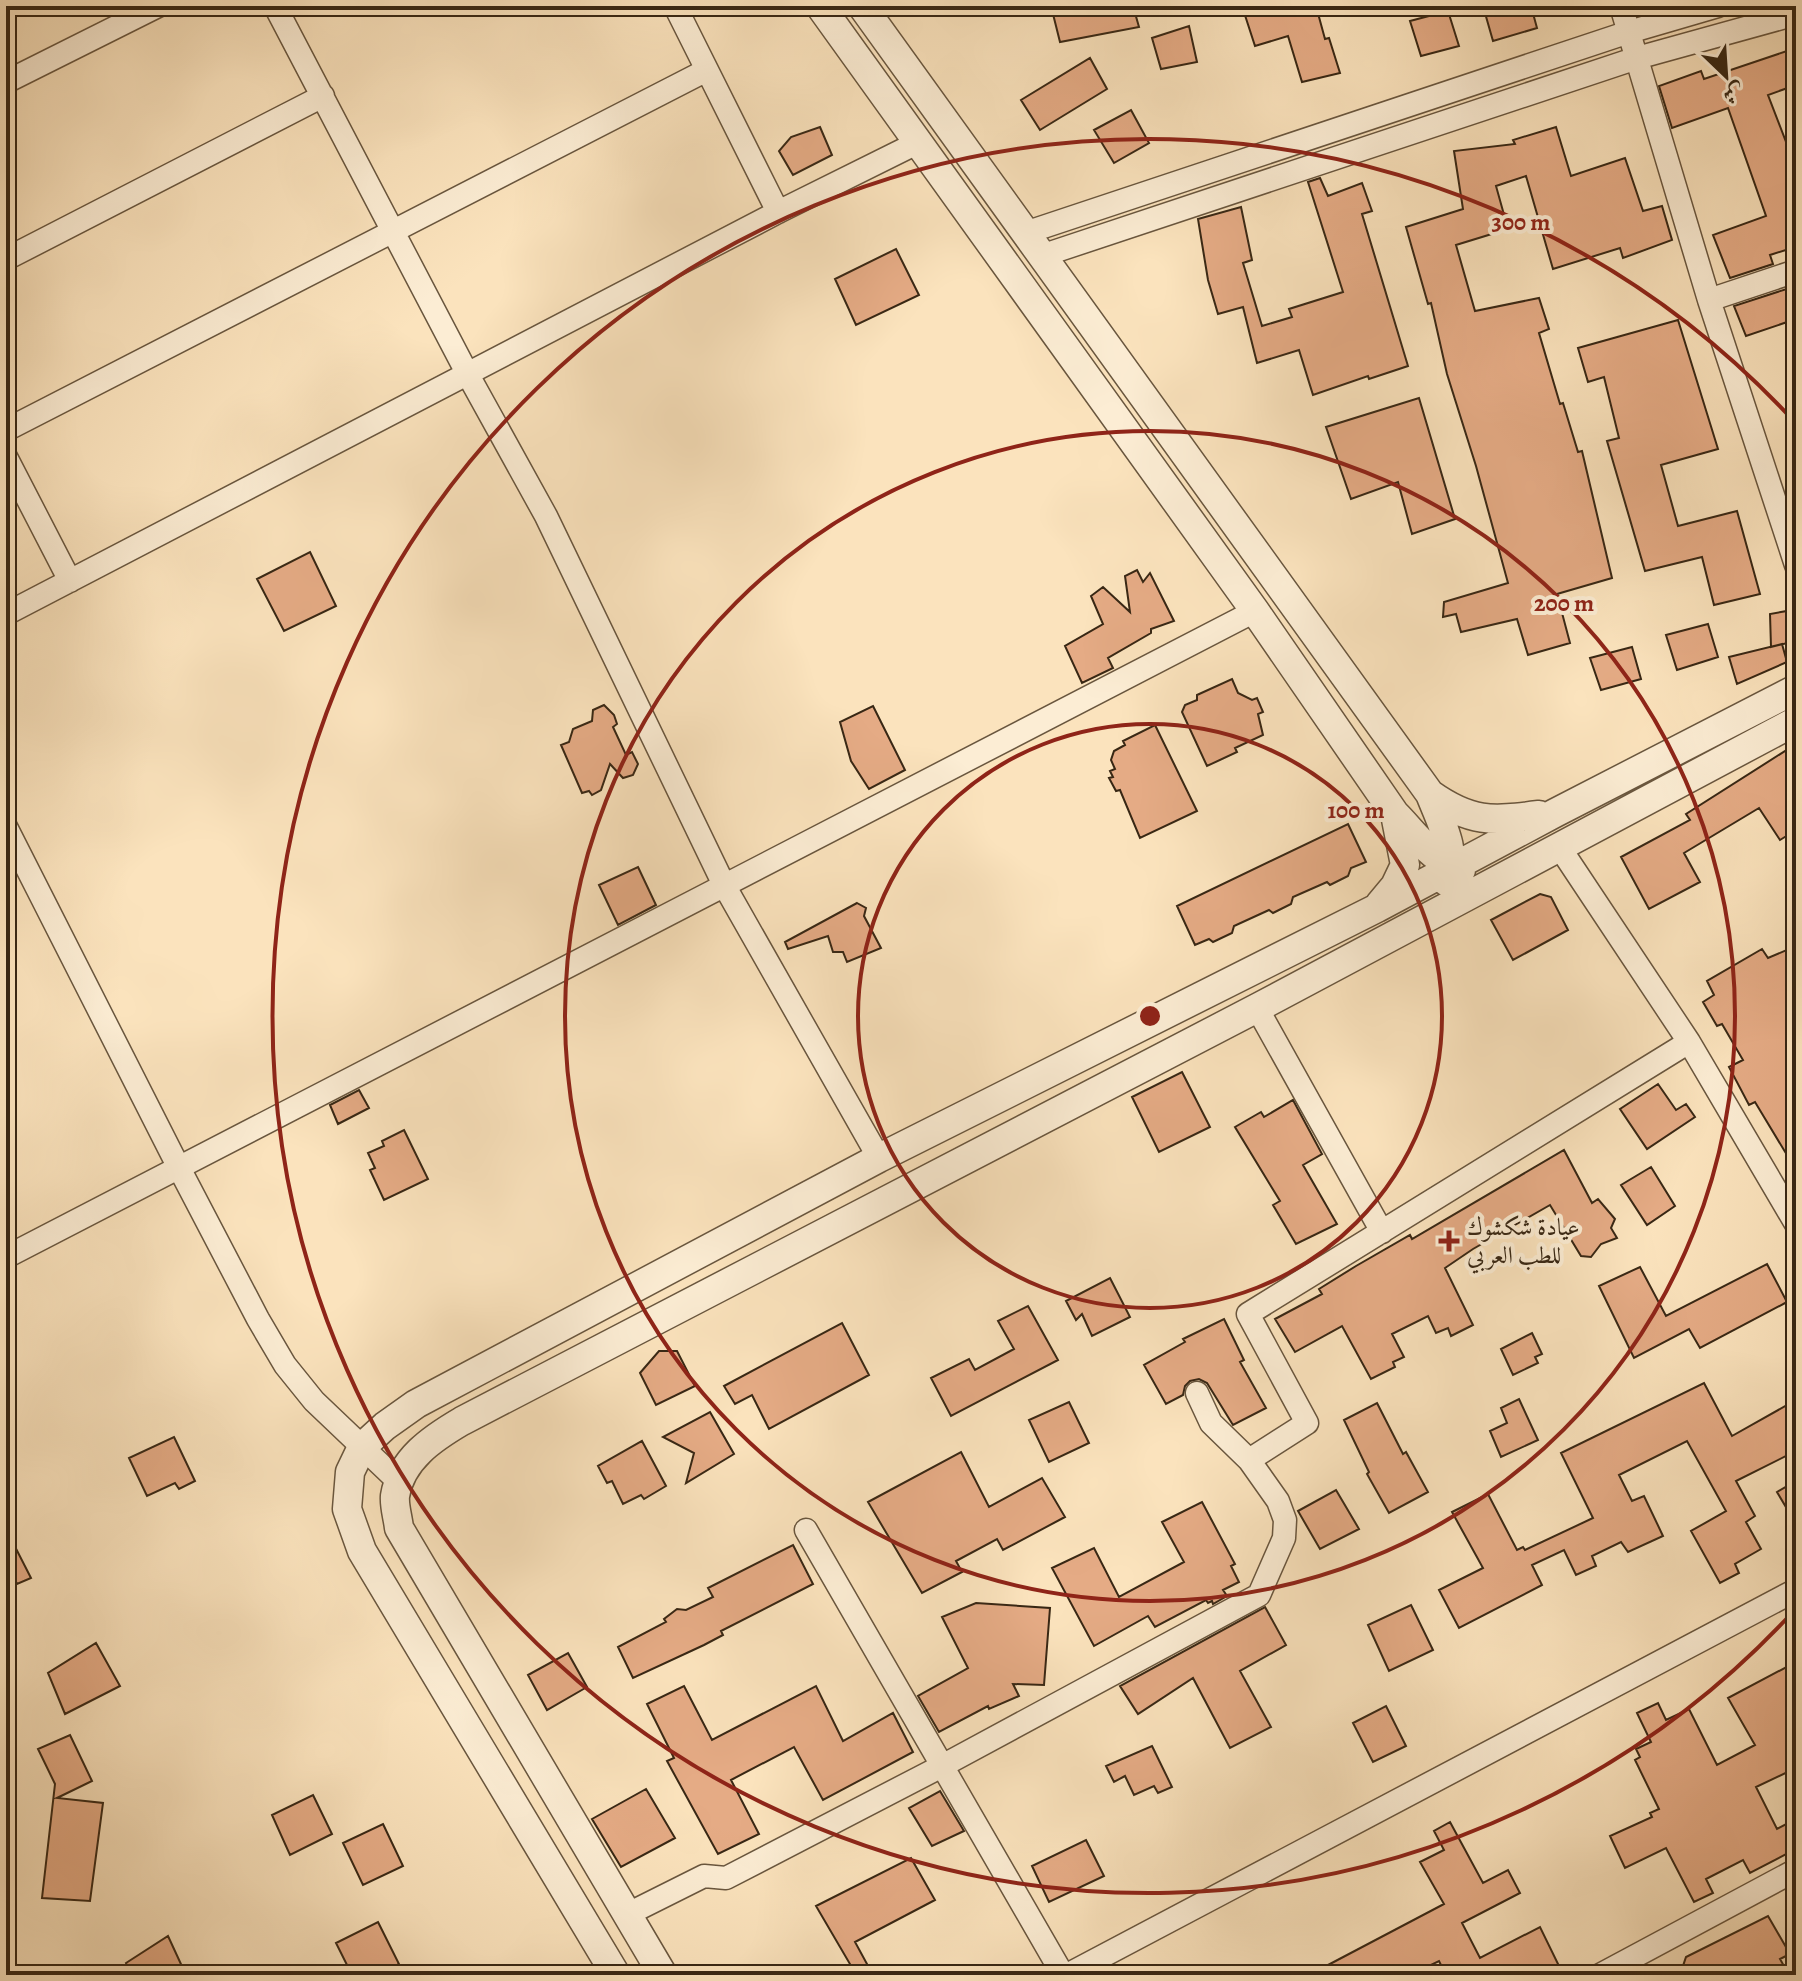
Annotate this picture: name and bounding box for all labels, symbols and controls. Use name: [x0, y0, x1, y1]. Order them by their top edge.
north arrow: [1686, 36, 1766, 116]
text: ش: [1718, 75, 1750, 111]
text: 300 m: [1492, 206, 1550, 238]
text: 200 m: [1534, 587, 1594, 619]
text: 100 m: [1327, 794, 1385, 826]
centre of rings: [1136, 1002, 1164, 1030]
place label: عيادة شكشوك للطب العربي: [1467, 1211, 1580, 1274]
marker: عيادة شكشوك للطب العربي: [1438, 1230, 1460, 1252]

